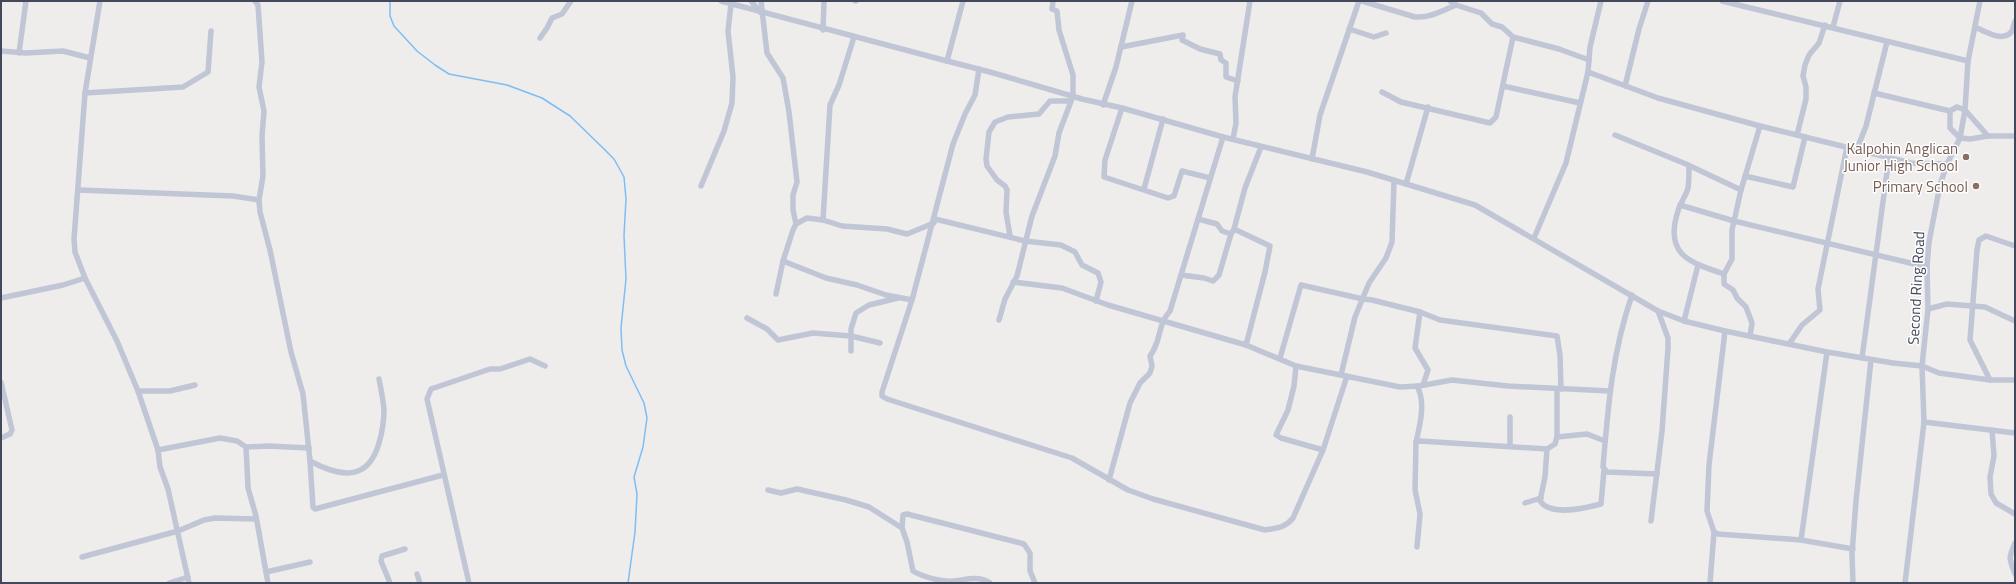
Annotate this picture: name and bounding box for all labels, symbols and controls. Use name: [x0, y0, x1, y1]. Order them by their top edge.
place label: Kalpohin Anglican Junior High School: [1843, 137, 1958, 177]
marker: Kalpohin Anglican Junior High School: [1961, 152, 1971, 162]
place label: Primary School: [1873, 175, 1968, 198]
marker: Primary School: [1971, 181, 1981, 191]
street label: Second Ring Road: [1902, 231, 1930, 345]

